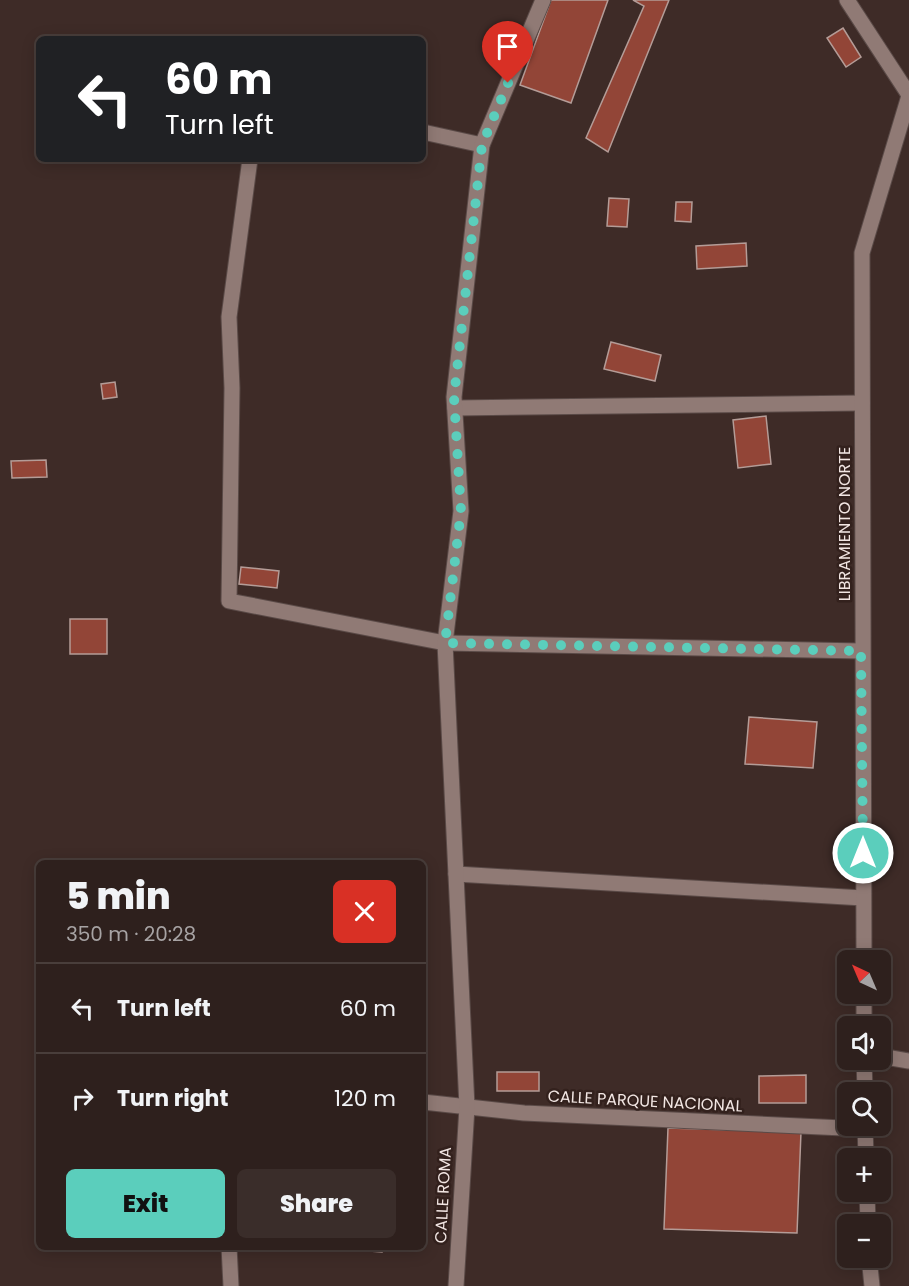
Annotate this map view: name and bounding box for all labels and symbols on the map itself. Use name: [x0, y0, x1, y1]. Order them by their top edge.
pin: [482, 21, 533, 83]
street label: LIBRAMIENTO NORTE: [833, 447, 856, 601]
position arrow: [831, 821, 895, 885]
north arrow: [837, 950, 891, 1004]
street label: CALLE PARQUE NACIONAL: [547, 1084, 743, 1118]
street label: CALLE ROMA: [429, 1146, 457, 1244]

